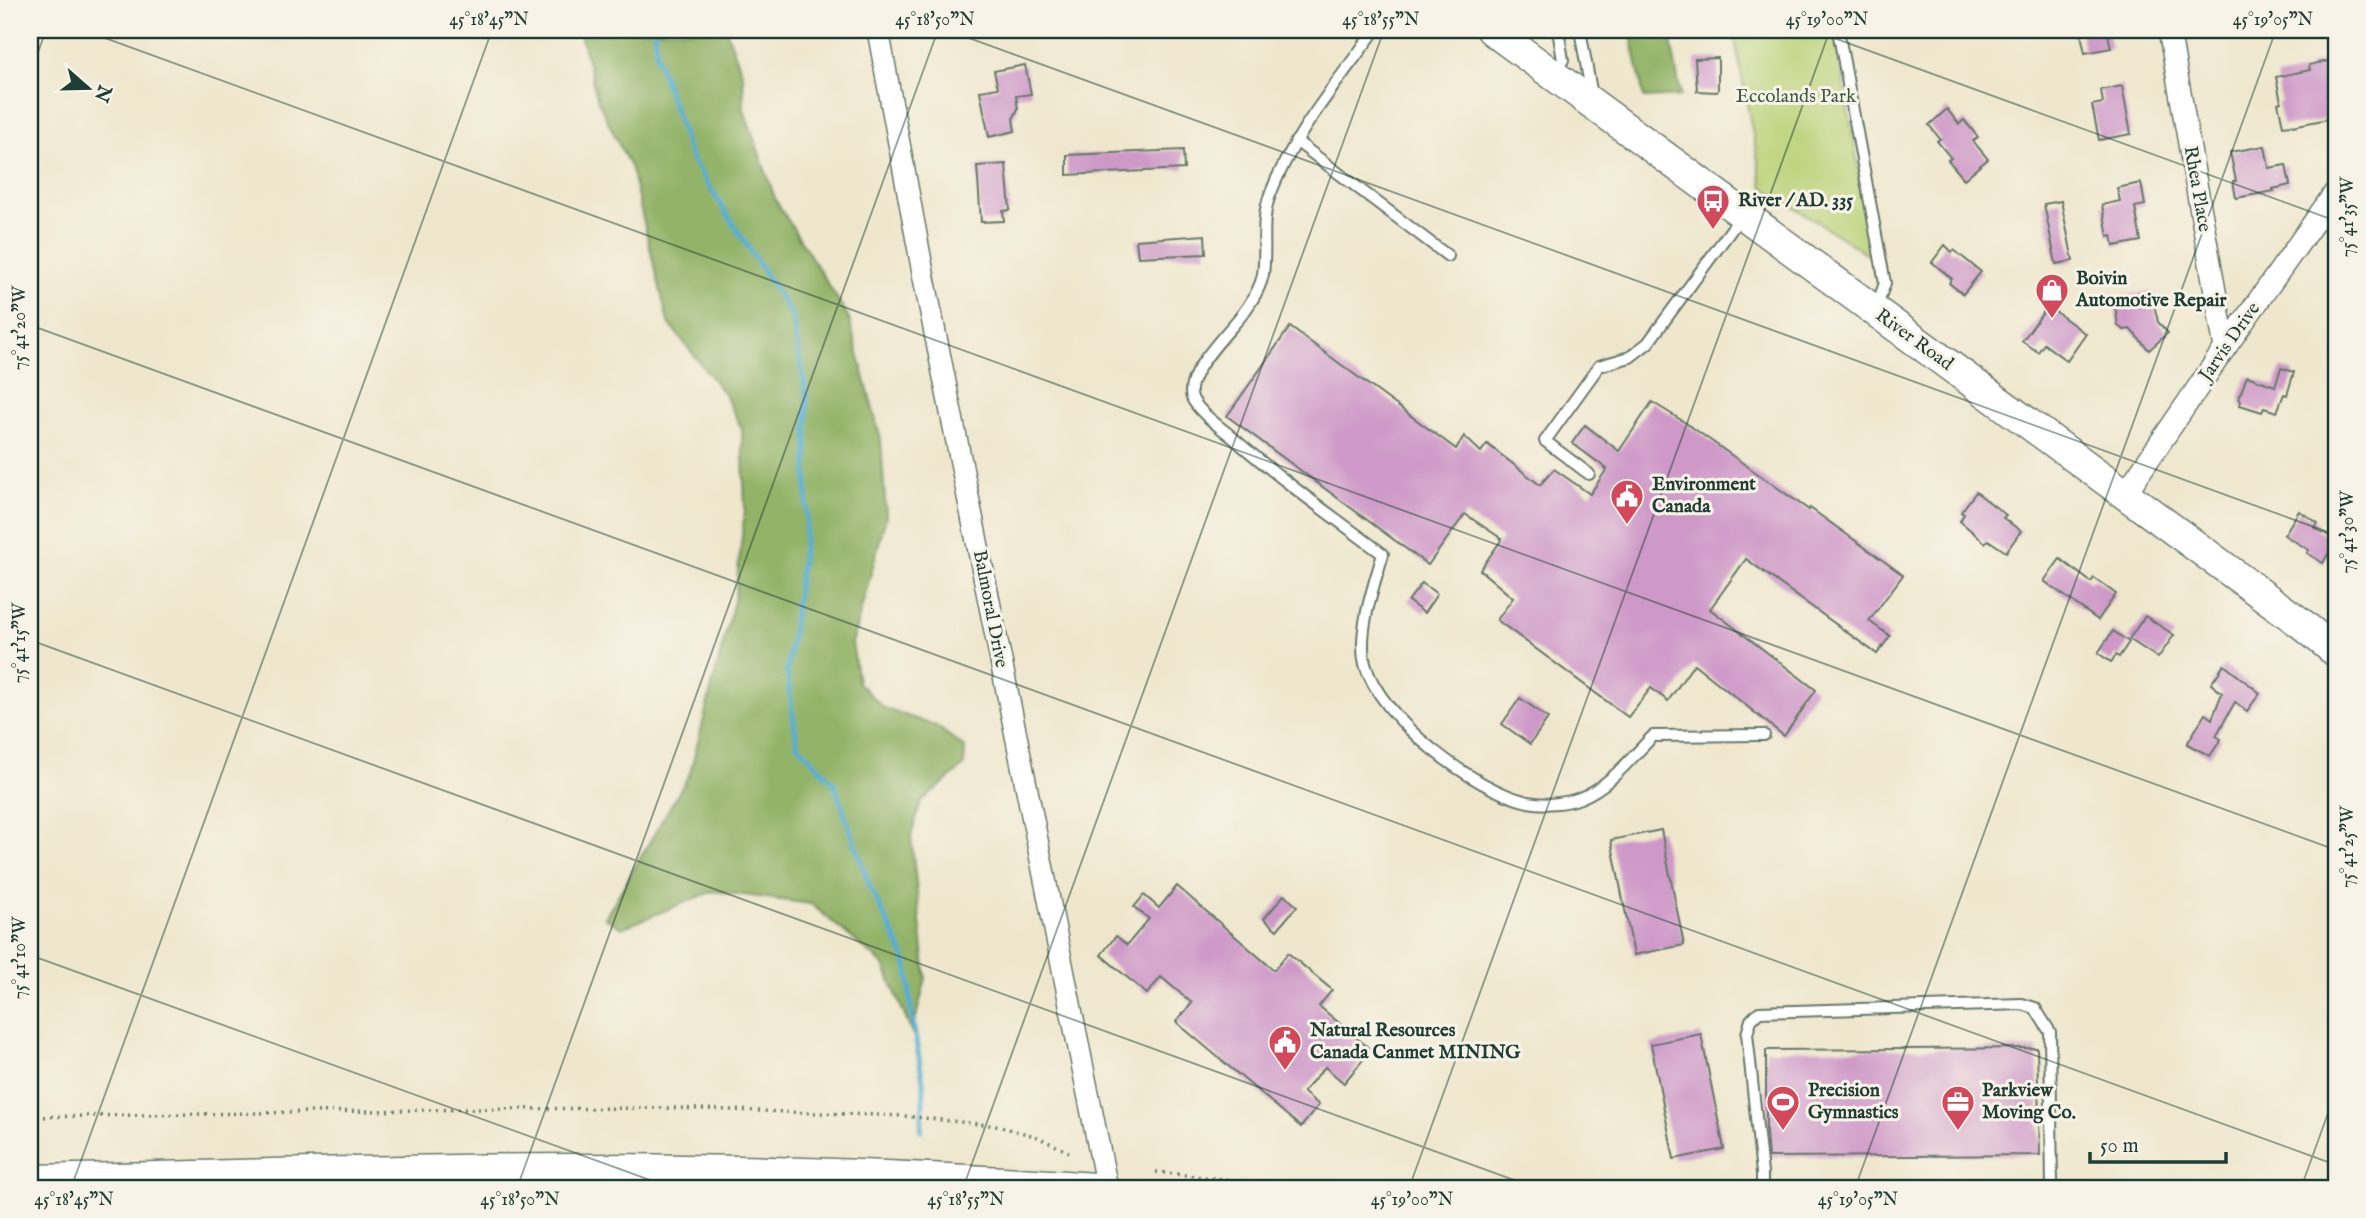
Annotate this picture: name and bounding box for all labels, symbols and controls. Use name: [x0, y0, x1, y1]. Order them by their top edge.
text: 45°18'45"N: [449, 9, 529, 32]
text: 45°18'50"N: [895, 9, 975, 32]
text: 45°18'55"N: [1342, 9, 1420, 32]
text: 45°19'00"N: [1786, 9, 1869, 32]
text: 45°19'05"N: [2233, 9, 2314, 32]
north arrow: [52, 52, 122, 122]
text: N: [88, 80, 117, 105]
park label: Eccolands Park: [1736, 85, 1857, 109]
street label: Rhea Place: [2178, 144, 2216, 234]
text: 75°41'35"W: [2337, 176, 2360, 257]
bus stop icon: River / AD. 335: [1694, 182, 1732, 231]
place label: River / AD. 335: [1738, 189, 1853, 213]
place label: Boivin Automotive Repair: [2075, 267, 2228, 313]
shop icon: Boivin Automotive Repair: [2033, 271, 2071, 320]
text: 75°41'20"W: [9, 285, 32, 370]
street label: Jarvis Drive: [2193, 298, 2266, 388]
street label: River Road: [1870, 304, 1958, 377]
place label: Environment Canada: [1652, 473, 1756, 519]
public building icon: Environment Canada: [1608, 477, 1646, 526]
text: 75°41'30"W: [2337, 490, 2360, 573]
street label: Balmoral Drive: [967, 548, 1013, 670]
text: 75°41'15"W: [9, 602, 32, 683]
text: 75°41'25"W: [2337, 805, 2360, 888]
text: 75°41'10"W: [9, 916, 32, 999]
place label: Natural Resources Canada Canmet MINING: [1309, 1019, 1521, 1065]
public building icon: Natural Resources Canada Canmet MINING: [1266, 1023, 1304, 1072]
place label: Precision Gymnastics: [1808, 1079, 1899, 1125]
place label: Parkview Moving Co.: [1982, 1079, 2076, 1125]
sports icon: Precision Gymnastics: [1764, 1083, 1802, 1132]
office icon: Parkview Moving Co.: [1939, 1083, 1977, 1132]
scale bar: [2090, 1120, 2226, 1164]
text: 50 m: [2100, 1133, 2139, 1160]
text: 45°18'45"N: [34, 1189, 114, 1212]
text: 45°18'50"N: [480, 1189, 560, 1212]
text: 45°18'55"N: [927, 1189, 1005, 1212]
text: 45°19'00"N: [1371, 1189, 1454, 1212]
text: 45°19'05"N: [1818, 1189, 1899, 1212]

